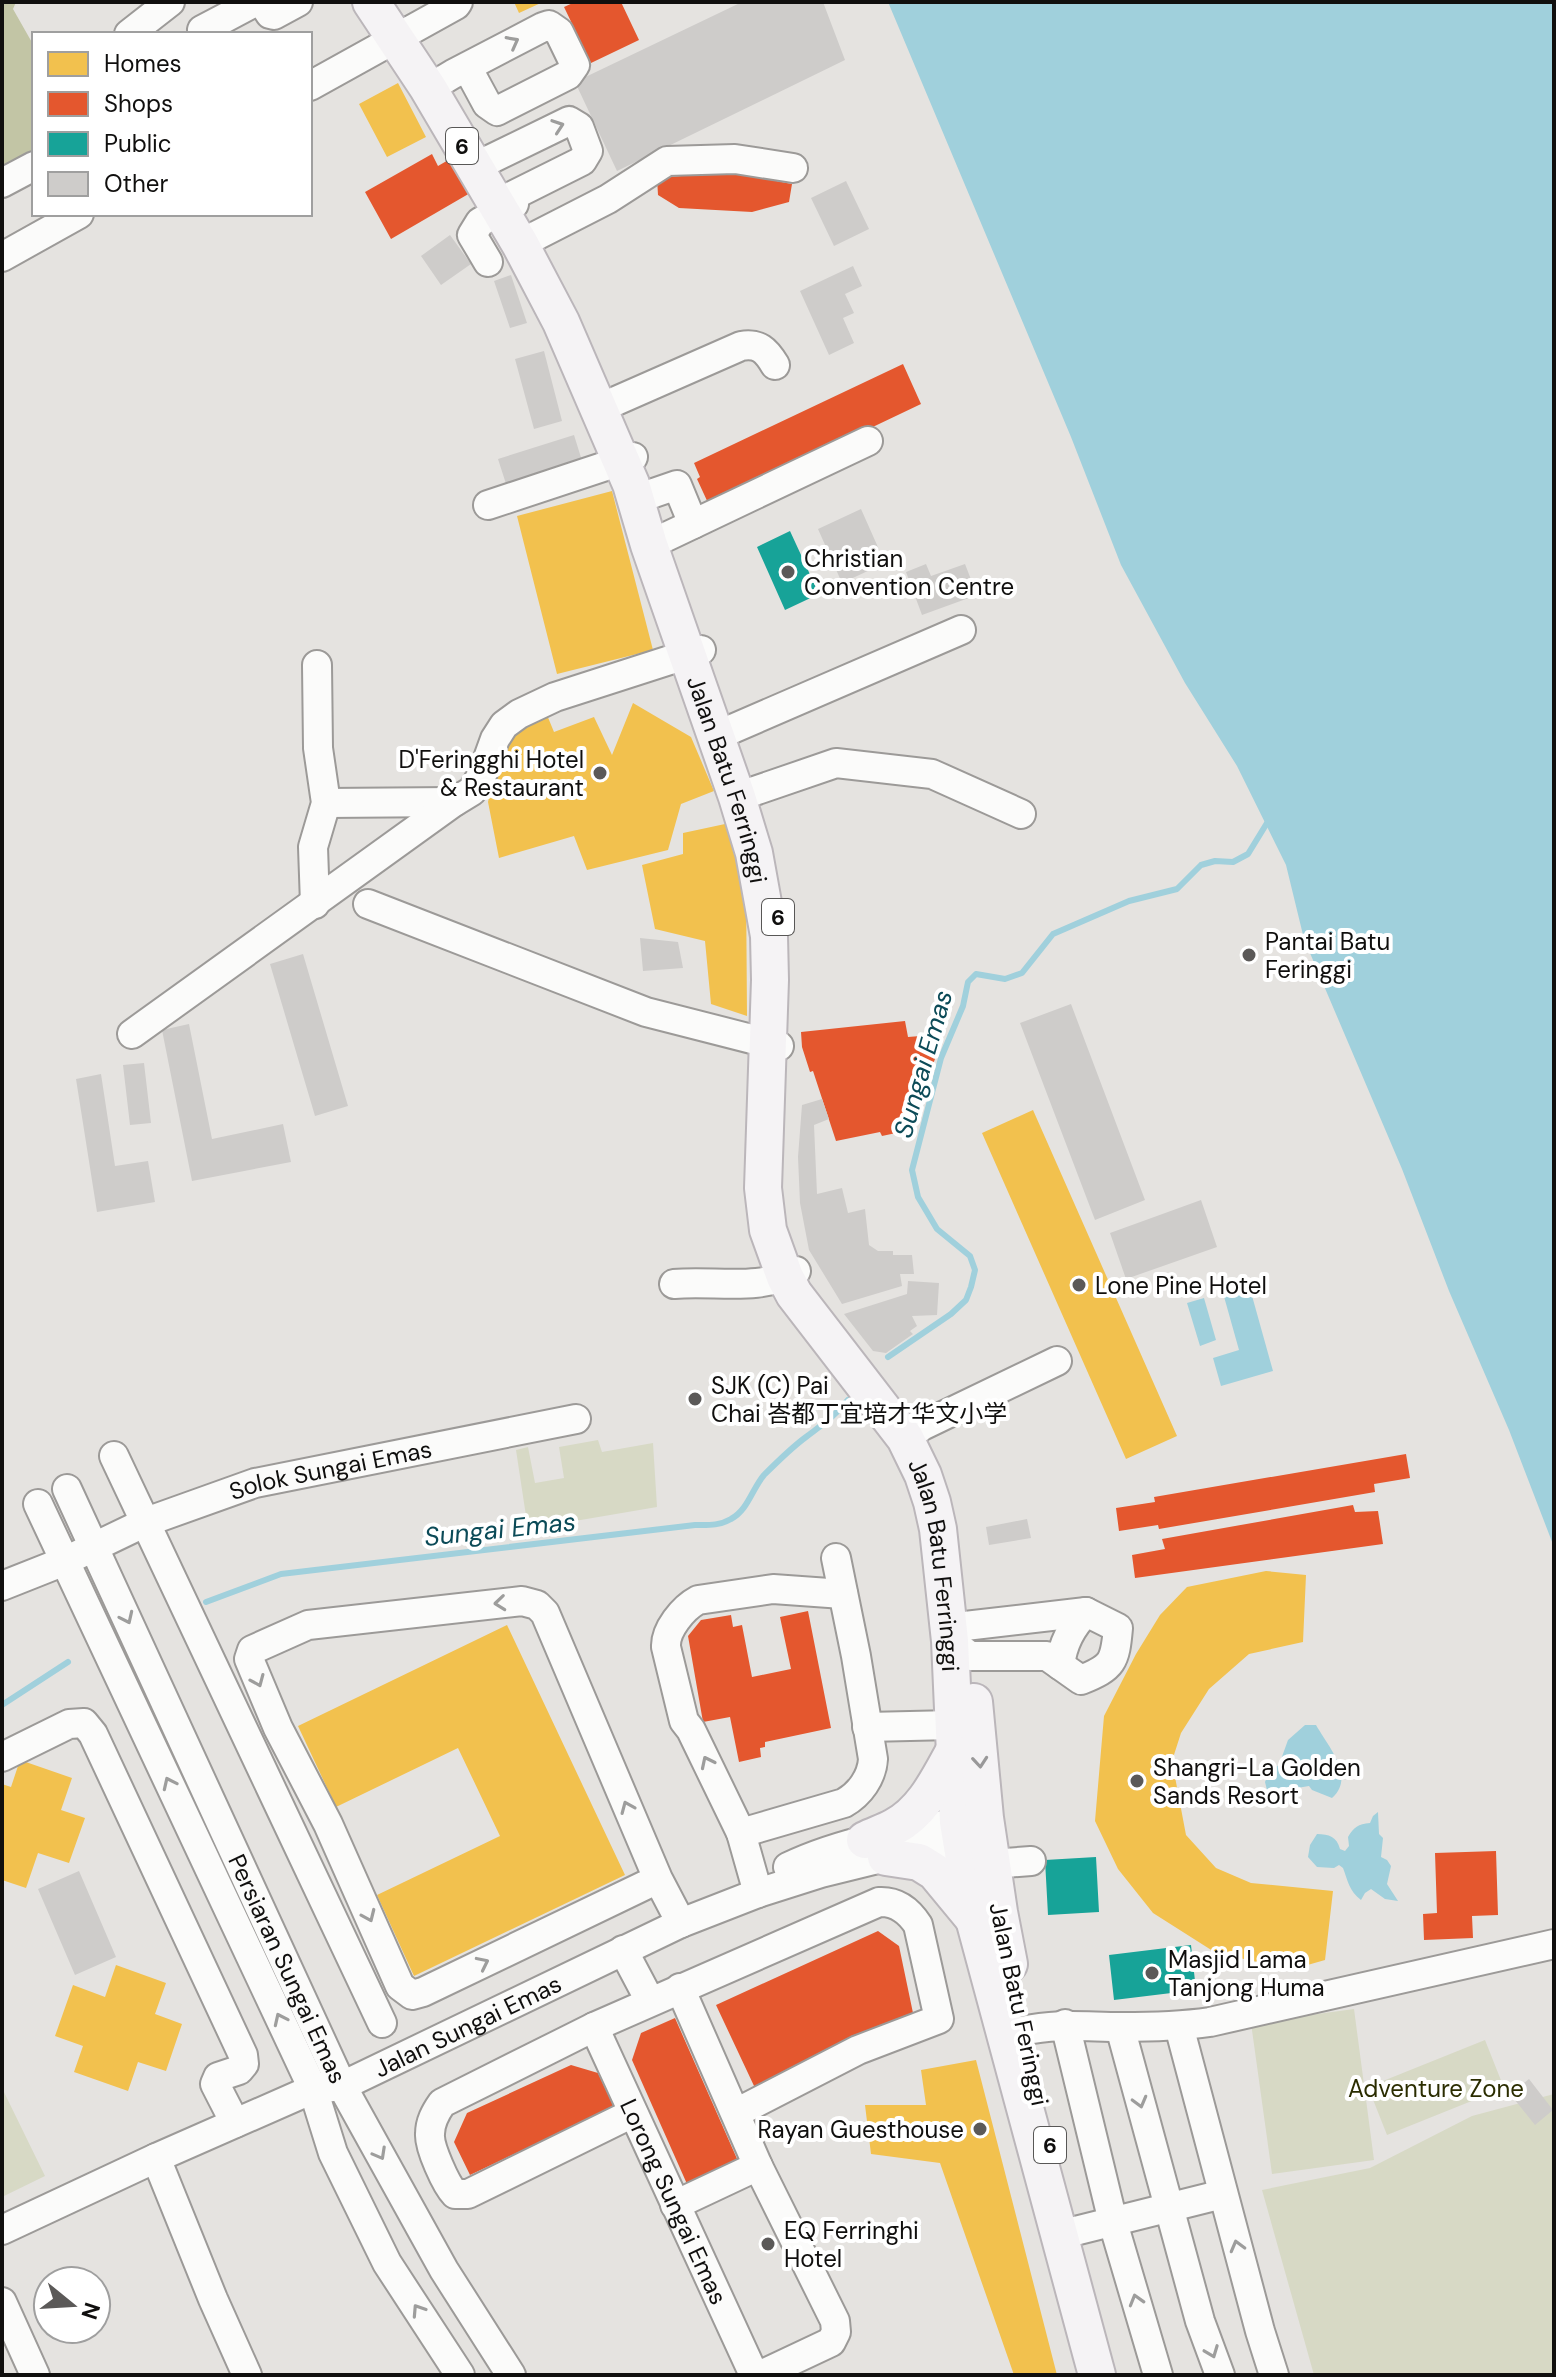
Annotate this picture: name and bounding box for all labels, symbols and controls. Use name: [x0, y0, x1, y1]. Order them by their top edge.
legend: [32, 32, 312, 216]
one-way arrow: [505, 37, 520, 52]
text: Homes: [104, 48, 182, 79]
text: Shops: [104, 88, 173, 119]
one-way arrow: [551, 120, 565, 136]
text: Public: [104, 128, 172, 159]
road number: 6: [446, 128, 478, 164]
text: Other: [104, 168, 168, 199]
place label: Christian Convention Centre: [804, 543, 1014, 602]
marker: Christian Convention Centre: [779, 563, 797, 581]
street label: Jalan Batu Ferringgi: [680, 671, 775, 886]
place label: D'Feringghi Hotel & Restaurant: [398, 744, 584, 803]
marker: D'Feringghi Hotel & Restaurant: [591, 764, 609, 782]
road number: 6: [762, 899, 794, 935]
place label: Pantai Batu Feringgi: [1265, 926, 1390, 985]
marker: Pantai Batu Feringgi: [1240, 946, 1258, 964]
water label: Sungai Emas: [886, 986, 960, 1142]
place label: Lone Pine Hotel: [1095, 1270, 1267, 1301]
marker: Lone Pine Hotel: [1070, 1276, 1088, 1294]
place label: SJK (C) Pai Chai 峇都丁宜培才华文小学: [711, 1370, 1007, 1429]
marker: SJK (C) Pai Chai 峇都丁宜培才华文小学: [686, 1390, 704, 1408]
street label: Solok Sungai Emas: [225, 1433, 434, 1507]
street label: Jalan Batu Ferringgi: [902, 1453, 967, 1672]
water label: Sungai Emas: [423, 1504, 577, 1554]
one-way arrow: [493, 1595, 506, 1612]
one-way arrow: [117, 1610, 133, 1624]
one-way arrow: [248, 1673, 264, 1687]
place label: Shangri-La Golden Sands Resort: [1153, 1752, 1361, 1811]
one-way arrow: [701, 1756, 717, 1771]
one-way arrow: [971, 1756, 988, 1769]
marker: Shangri-La Golden Sands Resort: [1128, 1772, 1146, 1790]
one-way arrow: [163, 1777, 179, 1791]
one-way arrow: [621, 1801, 637, 1815]
street label: Persiaran Sungai Emas: [222, 1849, 354, 2088]
street label: Jalan Batu Feringgi: [982, 1899, 1056, 2109]
one-way arrow: [360, 1908, 376, 1922]
place label: Masjid Lama Tanjong Huma: [1168, 1944, 1325, 2003]
one-way arrow: [474, 1957, 489, 1973]
marker: Masjid Lama Tanjong Huma: [1143, 1964, 1161, 1982]
street label: Jalan Sungai Emas: [369, 1967, 566, 2084]
one-way arrow: [273, 2012, 289, 2027]
park label: Adventure Zone: [1348, 2073, 1524, 2104]
street label: Lorong Sungai Emas: [614, 2094, 735, 2309]
one-way arrow: [1131, 2095, 1147, 2109]
place label: Rayan Guesthouse: [758, 2114, 964, 2145]
marker: Rayan Guesthouse: [971, 2120, 989, 2138]
road number: 6: [1034, 2127, 1066, 2163]
one-way arrow: [370, 2146, 385, 2160]
place label: EQ Ferringhi Hotel: [784, 2215, 919, 2274]
marker: EQ Ferringhi Hotel: [759, 2235, 777, 2253]
one-way arrow: [1229, 2240, 1246, 2254]
north arrow: [32, 2265, 112, 2345]
one-way arrow: [1128, 2294, 1145, 2308]
text: N: [74, 2299, 107, 2323]
one-way arrow: [412, 2304, 427, 2318]
one-way arrow: [1202, 2344, 1219, 2358]

